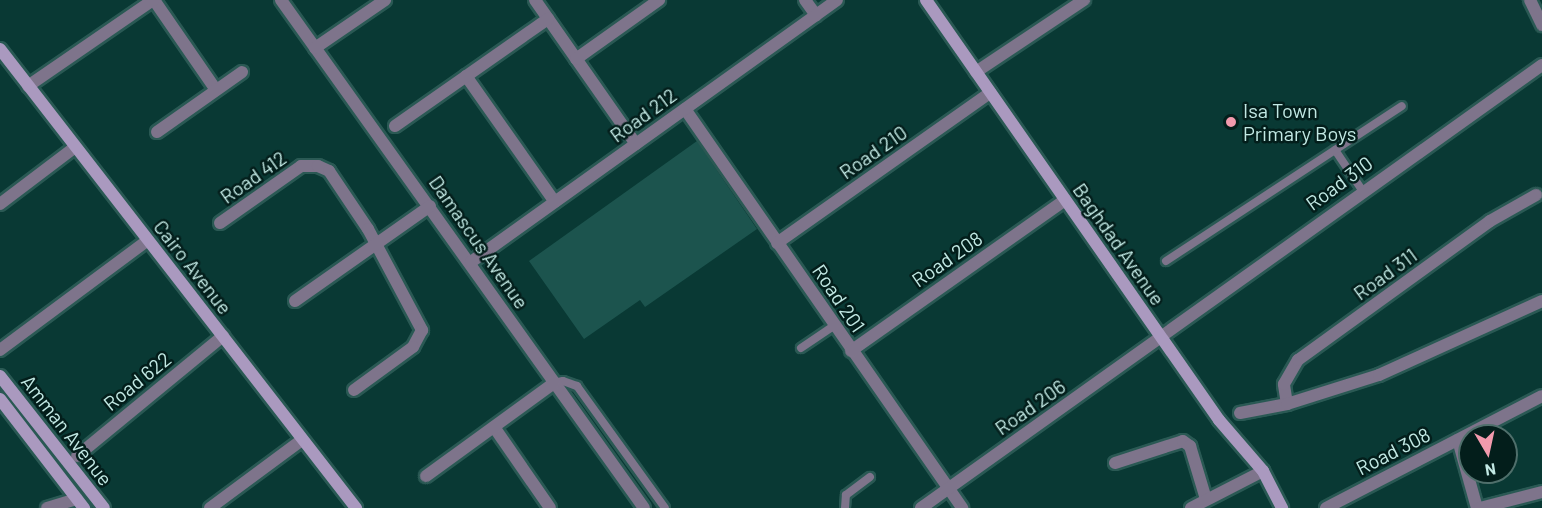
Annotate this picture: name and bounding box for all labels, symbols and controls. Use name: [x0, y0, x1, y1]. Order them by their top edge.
street label: Road 212: [605, 83, 681, 147]
place label: Isa Town Primary Boys: [1243, 98, 1356, 145]
marker: Isa Town Primary Boys: [1224, 115, 1238, 129]
street label: Road 210: [835, 120, 911, 184]
street label: Road 412: [215, 146, 291, 208]
street label: Road 310: [1301, 151, 1377, 215]
street label: Damascus Avenue: [424, 171, 534, 313]
street label: Baghdad Avenue: [1068, 178, 1170, 310]
street label: Cairo Avenue: [149, 215, 237, 319]
street label: Road 208: [907, 226, 987, 292]
street label: Road 311: [1349, 243, 1421, 305]
street label: Road 201: [808, 260, 870, 336]
street label: Road 622: [98, 347, 176, 415]
street label: Amman Avenue: [16, 370, 118, 490]
street label: Road 206: [990, 374, 1070, 440]
street label: Road 308: [1352, 422, 1434, 480]
north arrow: [1458, 424, 1518, 484]
text: N: [1484, 460, 1497, 481]

